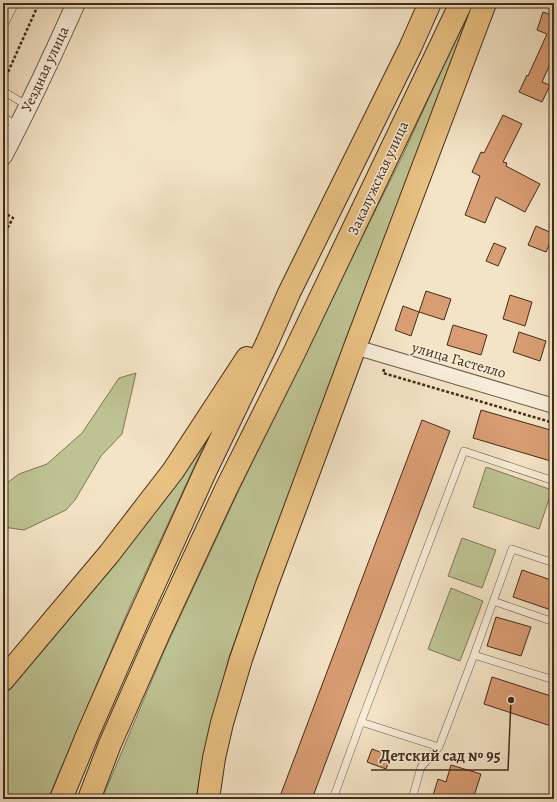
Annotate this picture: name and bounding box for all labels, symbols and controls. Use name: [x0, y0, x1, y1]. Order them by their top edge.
street label: Уездная улица: [16, 23, 74, 115]
street label: Закалужская улица: [343, 118, 413, 238]
street label: улица Гастелло: [409, 337, 508, 383]
callout: Детский сад № 95: [371, 742, 508, 770]
text: Детский сад № 95: [380, 745, 501, 767]

